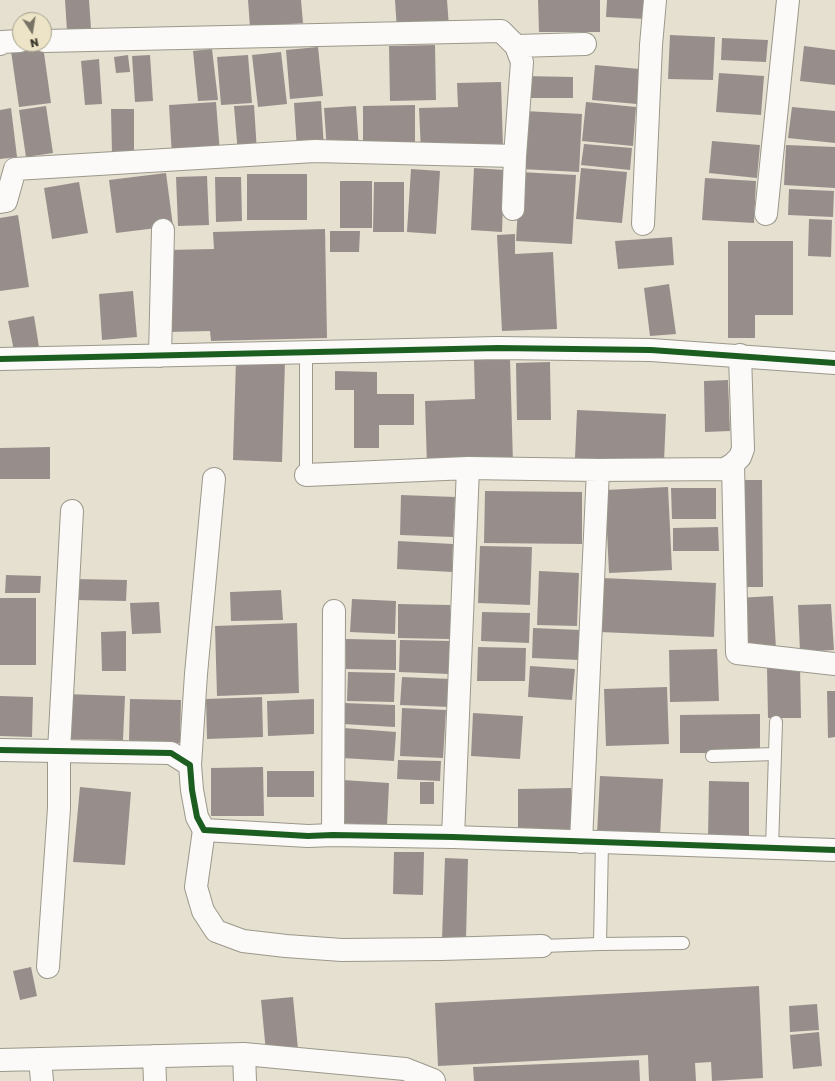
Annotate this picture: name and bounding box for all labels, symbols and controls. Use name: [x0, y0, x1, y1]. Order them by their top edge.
north arrow: [12, 12, 52, 52]
text: N: [29, 36, 40, 50]

